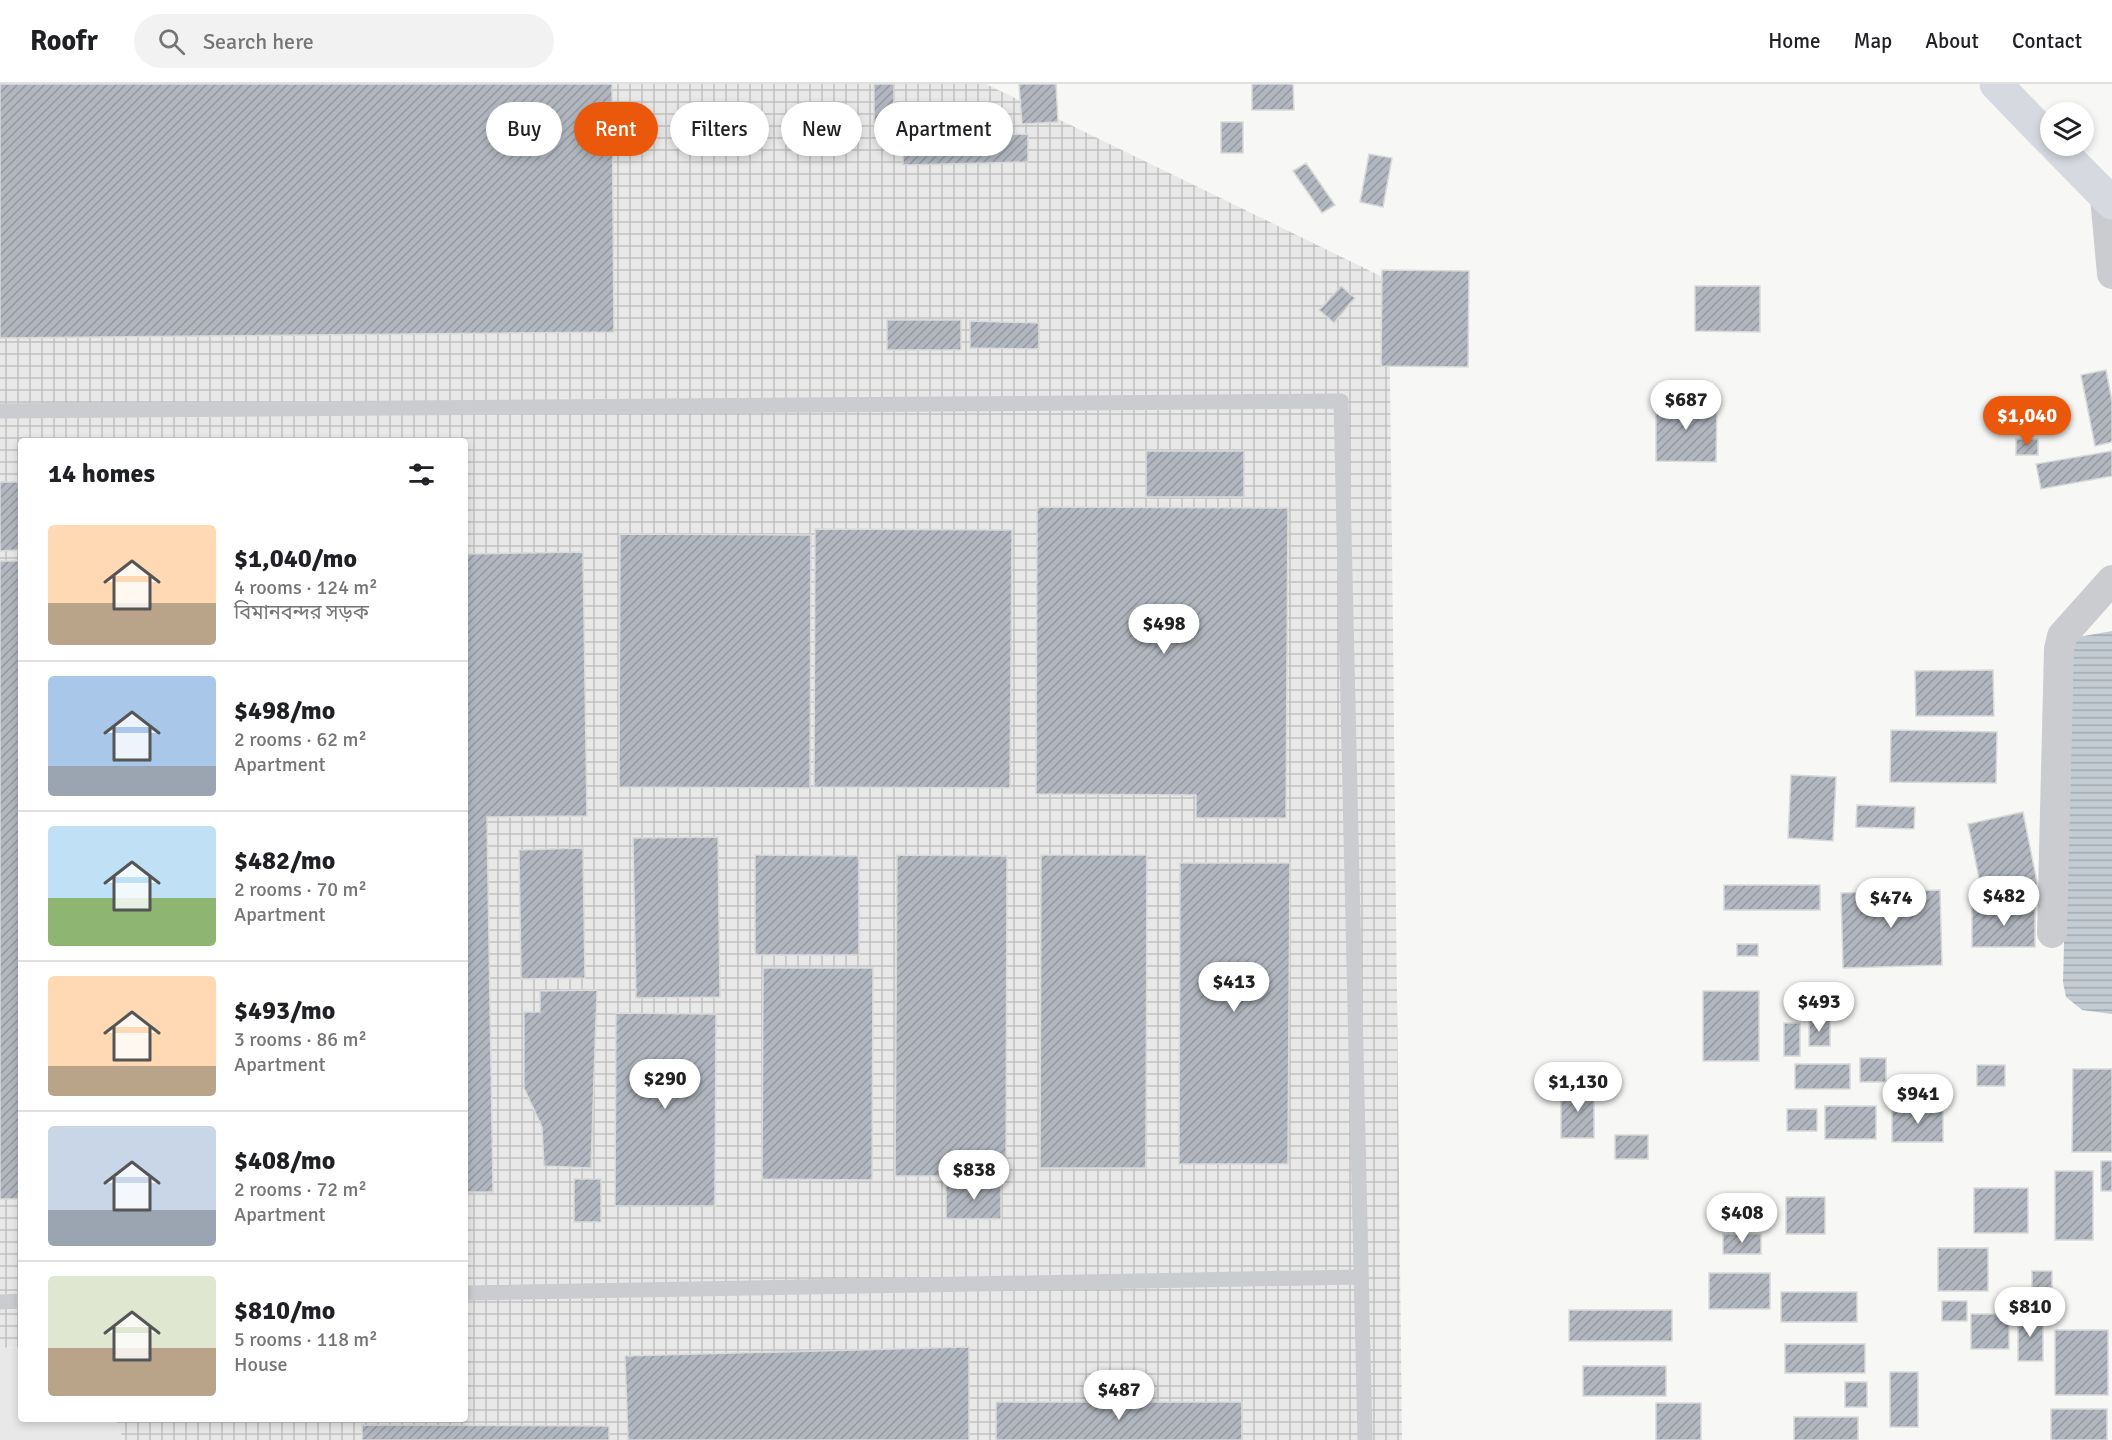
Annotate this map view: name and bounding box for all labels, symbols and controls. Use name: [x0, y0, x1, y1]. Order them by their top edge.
search box: [134, 14, 554, 68]
text: Roofr: [30, 24, 98, 58]
icon: search: [155, 25, 188, 58]
text: Search here: [203, 28, 314, 55]
text: Home: [1768, 28, 1821, 54]
text: Map: [1854, 28, 1892, 54]
text: About: [1925, 28, 1979, 54]
text: Contact: [2012, 28, 2082, 54]
chip: Buy: [486, 102, 562, 156]
chip: Rent: [574, 102, 658, 156]
chip: Filters: [670, 102, 769, 156]
chip: New: [781, 102, 862, 156]
chip: Apartment: [874, 102, 1013, 156]
map controls: [2040, 102, 2094, 156]
button: layers: [2040, 102, 2094, 156]
pin: $687: [1650, 380, 1722, 431]
text: $687: [1664, 387, 1708, 412]
pin: $1,040: [1978, 396, 2076, 447]
text: $1,040: [1997, 403, 2057, 428]
text: 14 homes: [48, 458, 155, 490]
icon: filters: [405, 458, 438, 491]
text: $1,040/mo: [234, 543, 357, 575]
icon: home: [96, 549, 168, 621]
text: 4 rooms · 124 m²: [234, 575, 378, 600]
text: বিমানবন্দর সড়ক: [234, 600, 369, 625]
pin: $498: [1128, 604, 1200, 655]
text: $498: [1142, 611, 1186, 636]
text: $498/mo: [234, 695, 335, 727]
icon: home: [96, 700, 168, 772]
text: 2 rooms · 62 m²: [234, 727, 367, 752]
text: Apartment: [234, 752, 326, 777]
text: $482/mo: [234, 845, 335, 877]
icon: home: [96, 850, 168, 922]
pin: $482: [1968, 876, 2040, 927]
text: 2 rooms · 70 m²: [234, 877, 367, 902]
pin: $474: [1855, 878, 1927, 929]
text: $482: [1982, 883, 2026, 908]
text: $474: [1869, 885, 1913, 910]
text: Apartment: [234, 902, 326, 927]
pin: $413: [1198, 962, 1270, 1013]
text: $413: [1212, 969, 1256, 994]
pin: $493: [1783, 982, 1855, 1033]
text: $493: [1797, 989, 1841, 1014]
text: $493/mo: [234, 995, 335, 1027]
icon: home: [96, 1000, 168, 1072]
text: 3 rooms · 86 m²: [234, 1027, 367, 1052]
text: Apartment: [234, 1052, 326, 1077]
pin: $290: [629, 1059, 701, 1110]
pin: $1,130: [1529, 1062, 1627, 1113]
text: $290: [643, 1066, 687, 1091]
text: $1,130: [1548, 1069, 1608, 1094]
pin: $941: [1882, 1074, 1954, 1125]
text: $941: [1896, 1081, 1940, 1106]
text: $408/mo: [234, 1145, 335, 1177]
icon: home: [96, 1150, 168, 1222]
pin: $838: [938, 1150, 1010, 1201]
text: $838: [952, 1157, 996, 1182]
text: 2 rooms · 72 m²: [234, 1177, 367, 1202]
pin: $408: [1706, 1193, 1778, 1244]
text: $408: [1720, 1200, 1764, 1225]
text: Apartment: [234, 1202, 326, 1227]
pin: $810: [1994, 1287, 2066, 1338]
text: $810: [2008, 1294, 2052, 1319]
text: $810/mo: [234, 1295, 335, 1327]
icon: home: [96, 1300, 168, 1372]
text: 5 rooms · 118 m²: [234, 1327, 378, 1352]
text: House: [234, 1352, 288, 1377]
pin: $487: [1083, 1370, 1155, 1421]
text: $487: [1097, 1377, 1141, 1402]

